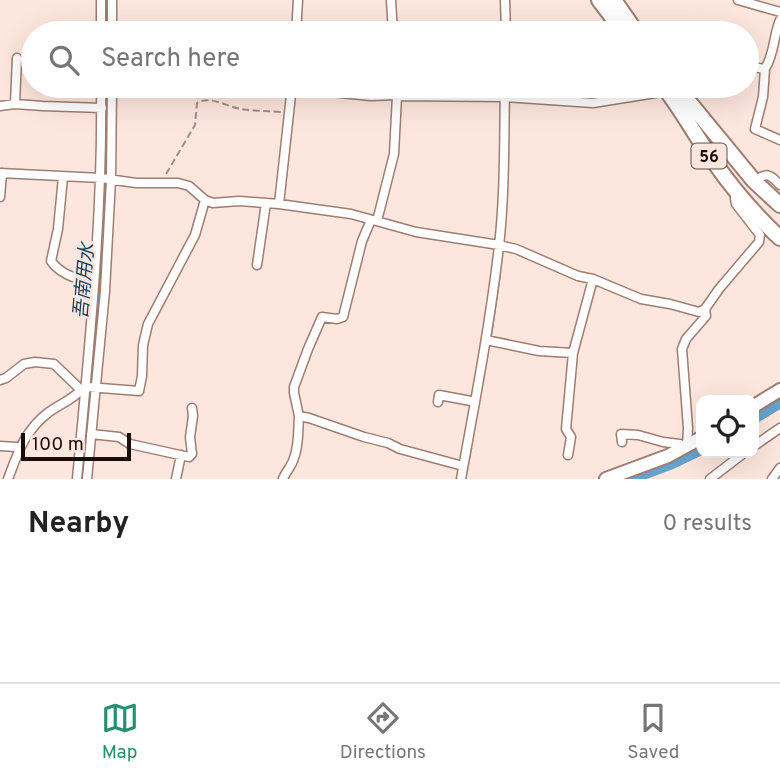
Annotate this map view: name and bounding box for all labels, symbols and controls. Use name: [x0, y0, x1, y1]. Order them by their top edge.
search box: [21, 21, 759, 98]
icon: search: [45, 41, 83, 79]
text: Search here: [101, 43, 240, 76]
road number: 56: [692, 144, 726, 168]
water label: 吾南用水: [70, 240, 100, 320]
map controls: [696, 395, 759, 458]
button: locate: [696, 395, 759, 458]
scale bar: [21, 430, 131, 462]
text: 100 m: [32, 433, 84, 457]
text: Nearby: [28, 506, 129, 543]
text: 0 results: [663, 510, 752, 539]
tab: Map: [101, 699, 139, 765]
tab: Directions: [340, 699, 426, 765]
tab: Saved: [627, 699, 679, 765]

